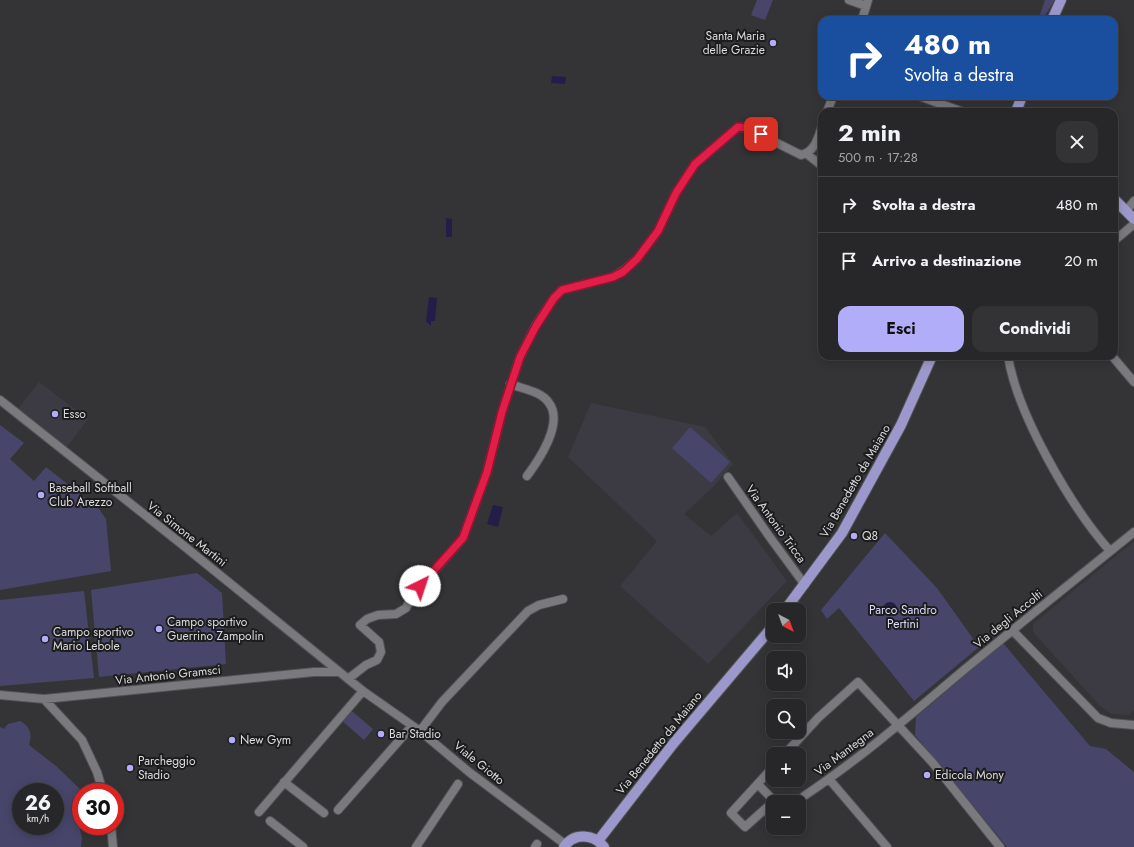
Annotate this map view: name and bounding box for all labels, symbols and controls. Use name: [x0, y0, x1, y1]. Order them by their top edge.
text: 480 m: [904, 24, 991, 65]
place label: Santa Maria delle Grazie: [703, 27, 765, 59]
icon: right: [838, 32, 890, 84]
marker: Santa Maria delle Grazie: [768, 38, 778, 48]
text: Svolta a destra: [904, 62, 1014, 88]
text: 2 min: [838, 115, 901, 150]
pin: [744, 117, 778, 151]
button: close: [1056, 121, 1098, 163]
icon: arrive: [750, 123, 772, 145]
text: 500 m · 17:28: [838, 148, 918, 167]
icon: right: [838, 194, 860, 216]
text: Svolta a destra: [872, 194, 976, 216]
text: 480 m: [1056, 194, 1098, 216]
icon: arrive: [838, 250, 860, 272]
text: Arrivo a destinazione: [872, 250, 1021, 272]
text: 20 m: [1064, 250, 1098, 272]
button: Esci: [838, 306, 964, 352]
button: Condividi: [972, 306, 1098, 352]
place label: Esso: [63, 405, 86, 423]
marker: Esso: [50, 409, 60, 419]
street label: Via Benedetto da Maiano: [815, 421, 895, 541]
place label: Baseball Softball Club Arezzo: [49, 479, 132, 511]
street label: Via Antonio Tricca: [741, 481, 811, 567]
marker: Baseball Softball Club Arezzo: [36, 490, 46, 500]
street label: Via Simone Martini: [143, 497, 231, 571]
place label: Q8: [862, 527, 878, 545]
marker: Q8: [849, 531, 859, 541]
position arrow: [399, 565, 441, 607]
street label: Via degli Accolti: [970, 585, 1046, 653]
park label: Parco Sandro Pertini: [869, 601, 937, 633]
north arrow: [766, 603, 806, 643]
map controls: [766, 603, 806, 835]
place label: Campo sportivo Guerrino Zampolin: [167, 613, 264, 645]
place label: Campo sportivo Mario Lebole: [53, 623, 134, 655]
marker: Campo sportivo Guerrino Zampolin: [154, 624, 164, 634]
marker: Campo sportivo Mario Lebole: [40, 634, 50, 644]
button: sound: [766, 651, 806, 691]
street label: Via Antonio Gramsci: [114, 661, 222, 689]
street label: Via Benedetto da Maiano: [612, 687, 707, 798]
button: search: [766, 699, 806, 739]
street label: Via Mantegna: [811, 724, 878, 780]
place label: Bar Stadio: [389, 725, 441, 743]
marker: Bar Stadio: [376, 729, 386, 739]
place label: New Gym: [240, 731, 291, 749]
marker: New Gym: [227, 735, 237, 745]
street label: Viale Giotto: [450, 737, 509, 789]
button: +: [766, 747, 806, 787]
place label: Parcheggio Stadio: [138, 752, 196, 784]
marker: Parcheggio Stadio: [125, 763, 135, 773]
place label: Edicola Mony: [935, 766, 1004, 784]
marker: Edicola Mony: [922, 770, 932, 780]
speed limit sign: 30: [72, 783, 124, 835]
text: 26: [25, 789, 51, 818]
button: −: [766, 795, 806, 835]
text: km/h: [27, 811, 49, 826]

